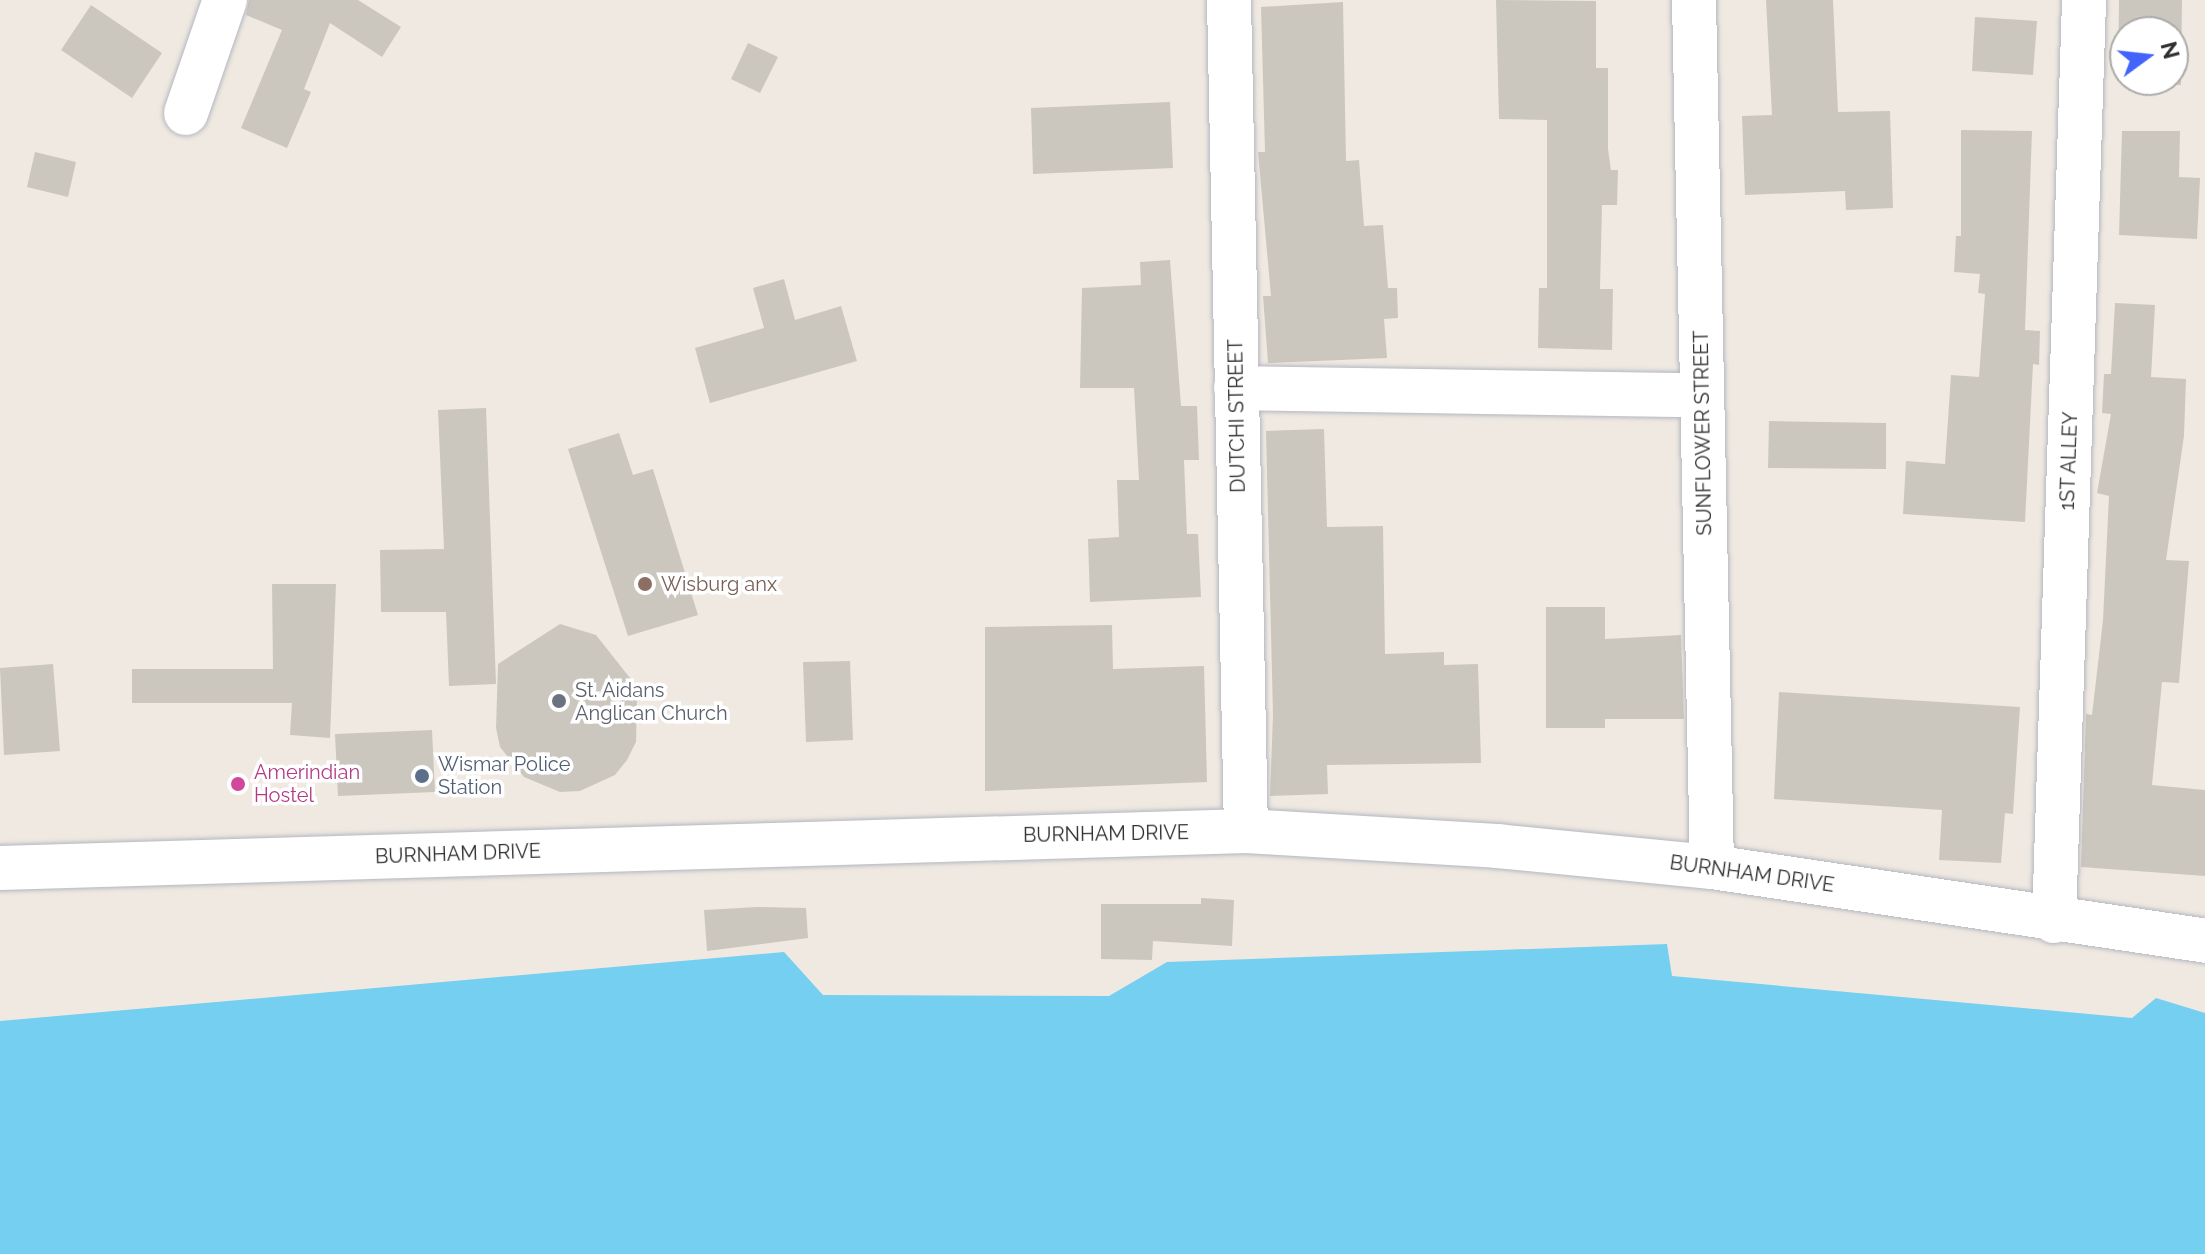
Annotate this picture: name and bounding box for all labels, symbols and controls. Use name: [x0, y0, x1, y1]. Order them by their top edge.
north arrow: [2109, 16, 2189, 96]
text: N: [2156, 39, 2185, 62]
street label: SUNFLOWER STREET: [1689, 330, 1717, 536]
street label: DUTCHI STREET: [1224, 339, 1250, 493]
street label: 1ST ALLEY: [2055, 411, 2083, 511]
place label: Wisburg anx: [661, 572, 777, 596]
marker: Wisburg anx: [636, 575, 654, 593]
place label: St. Aidans Anglican Church: [575, 678, 728, 725]
marker: St. Aidans Anglican Church: [550, 692, 568, 710]
place label: Wismar Police Station: [438, 752, 571, 799]
place label: Amerindian Hostel: [254, 760, 360, 807]
marker: Wismar Police Station: [413, 767, 431, 785]
marker: Amerindian Hostel: [229, 775, 247, 793]
street label: BURNHAM DRIVE: [1023, 821, 1189, 847]
street label: BURNHAM DRIVE: [375, 839, 541, 869]
street label: BURNHAM DRIVE: [1668, 851, 1836, 897]

